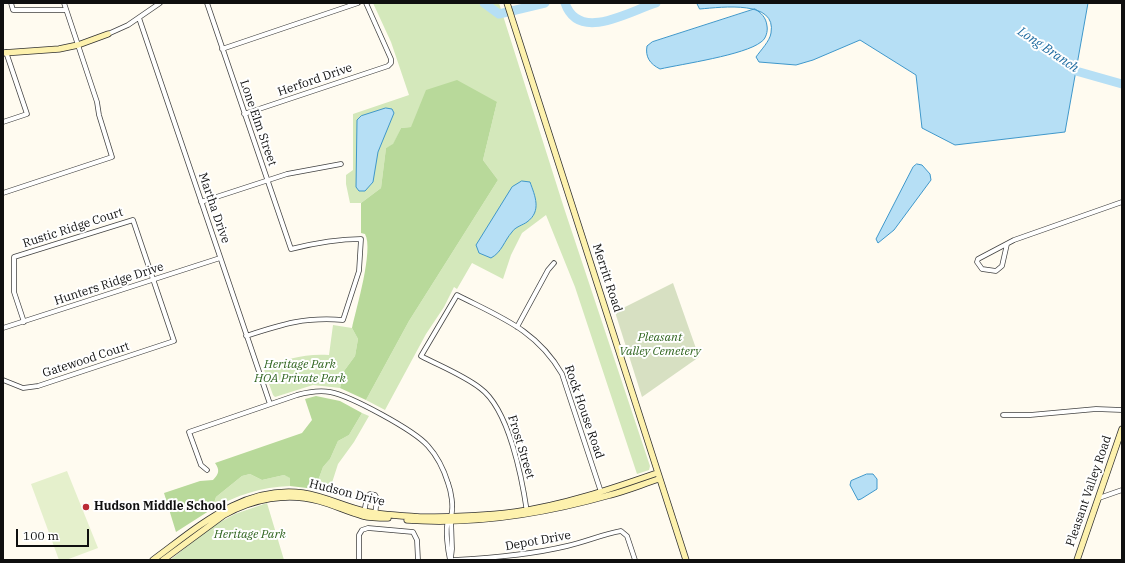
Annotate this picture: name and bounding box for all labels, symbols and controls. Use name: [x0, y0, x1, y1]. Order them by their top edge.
water label: Long Branch: [1014, 24, 1082, 76]
street label: Herford Drive: [276, 61, 354, 99]
street label: Lone Elm Street: [237, 78, 279, 168]
street label: Martha Drive: [195, 171, 233, 245]
street label: Rustic Ridge Court: [21, 205, 125, 251]
street label: Merritt Road: [589, 242, 625, 314]
street label: Hunters Ridge Drive: [52, 259, 166, 309]
park label: Pleasant Valley Cemetery: [619, 331, 701, 359]
street label: Gatewood Court: [41, 339, 131, 381]
park label: Heritage Park HOA Private Park: [254, 358, 346, 386]
street label: Rock House Road: [561, 363, 607, 461]
street label: Frost Street: [504, 413, 538, 481]
street label: Pleasant Valley Road: [1063, 434, 1115, 548]
street label: Hudson Drive: [308, 477, 386, 509]
place label: Hudson Middle School: [94, 500, 226, 514]
marker: Hudson Middle School: [81, 502, 91, 512]
scale bar: [18, 521, 91, 547]
text: 100 m: [23, 528, 59, 543]
park label: Heritage Park: [214, 528, 286, 542]
street label: Depot Drive: [504, 528, 572, 554]

